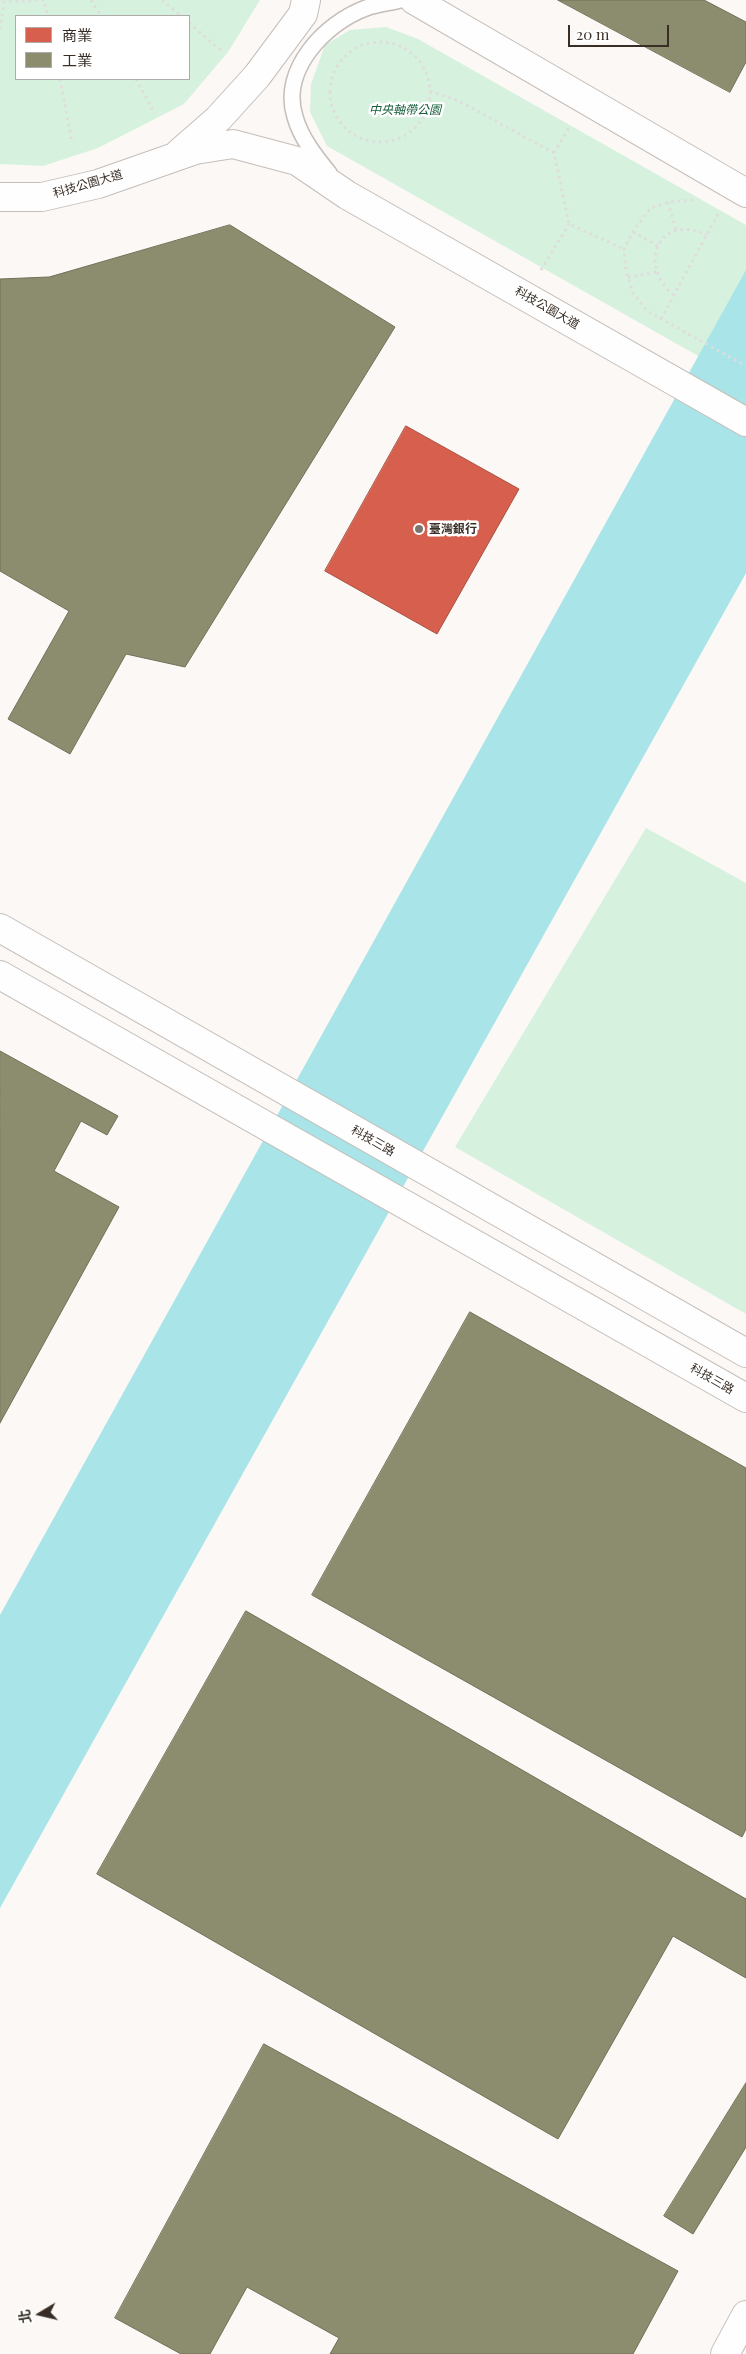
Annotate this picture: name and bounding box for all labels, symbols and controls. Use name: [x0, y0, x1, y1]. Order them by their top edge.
legend: [15, 15, 190, 80]
scale bar: [571, 15, 672, 47]
text: 20 m: [576, 24, 609, 44]
text: 商業: [62, 25, 92, 45]
text: 工業: [62, 50, 92, 70]
park label: 中央軸帶公園: [369, 103, 441, 117]
street label: 科技公園大道: [51, 167, 125, 201]
street label: 科技公園大道: [512, 284, 582, 332]
place label: 臺灣銀行: [429, 522, 477, 536]
marker: 臺灣銀行: [413, 523, 425, 535]
street label: 科技三路: [349, 1123, 397, 1159]
street label: 科技三路: [688, 1361, 736, 1397]
north arrow: [15, 2289, 65, 2339]
text: 北: [14, 2308, 35, 2325]

